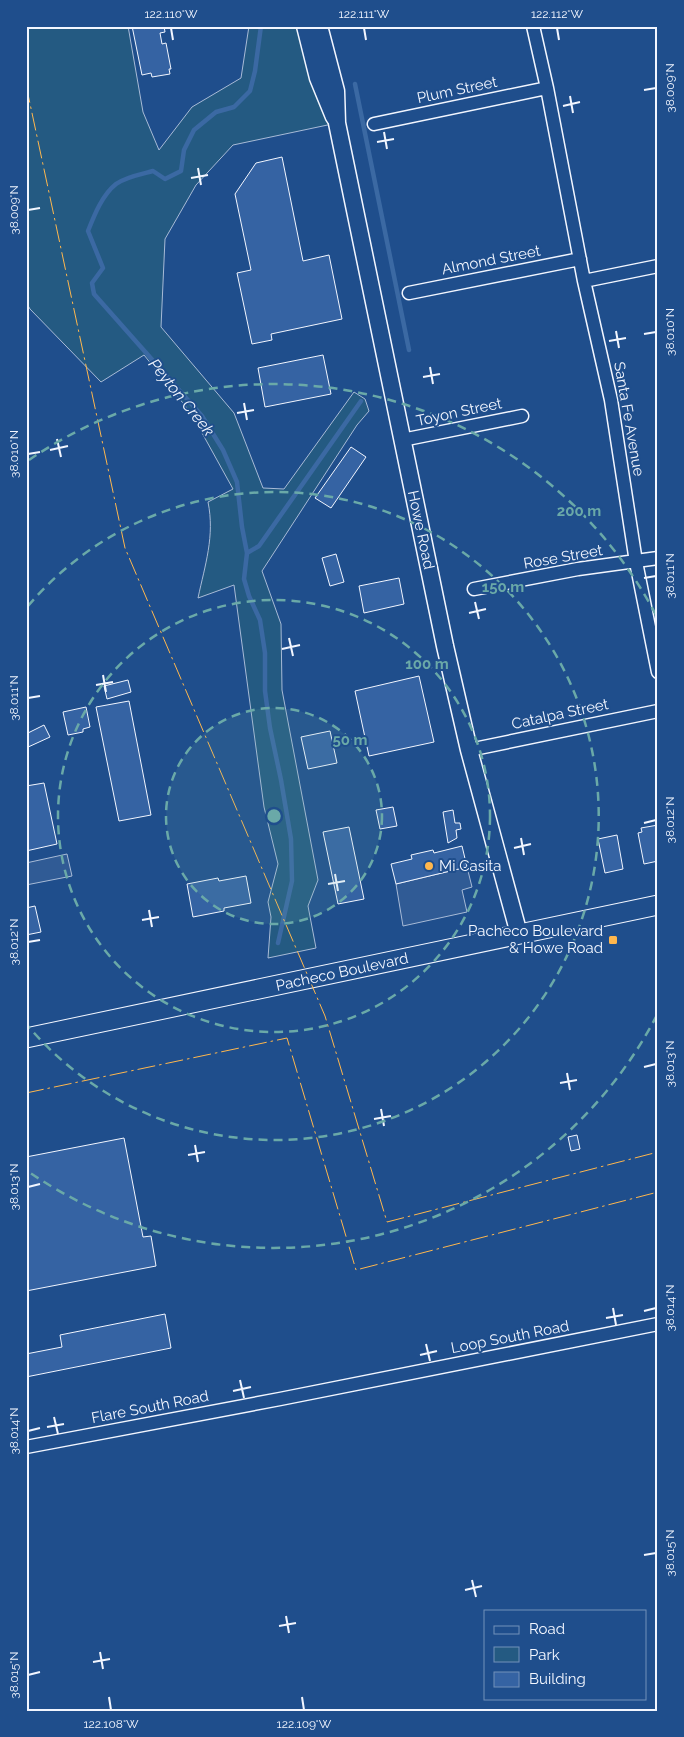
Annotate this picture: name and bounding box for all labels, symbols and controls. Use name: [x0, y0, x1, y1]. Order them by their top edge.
text: 122.110°W: [144, 7, 198, 21]
text: 122.111°W: [339, 7, 390, 21]
text: 122.112°W: [531, 7, 583, 21]
text: 38.009°N: [663, 63, 677, 113]
street label: Plum Street: [415, 73, 499, 107]
text: 38.009°N: [7, 185, 21, 235]
street label: Almond Street: [440, 242, 542, 278]
text: 38.010°N: [663, 308, 677, 356]
water label: Peyton Creek: [145, 355, 219, 440]
street label: Santa Fe Avenue: [610, 360, 648, 478]
street label: Toyon Street: [415, 394, 503, 430]
text: 38.010°N: [7, 430, 21, 478]
street label: Howe Road: [404, 489, 438, 571]
text: 200 m: [557, 502, 601, 520]
street label: Rose Street: [522, 541, 604, 573]
text: 38.011°N: [663, 553, 677, 599]
text: 150 m: [482, 578, 524, 596]
text: 100 m: [405, 655, 449, 673]
text: 38.011°N: [7, 675, 21, 721]
street label: Catalpa Street: [510, 695, 610, 733]
text: 50 m: [332, 731, 368, 749]
text: 38.012°N: [663, 797, 677, 843]
centre of rings: [265, 807, 283, 825]
place label: Mi Casita: [439, 857, 501, 875]
marker: Mi Casita: [423, 860, 435, 872]
text: 38.012°N: [7, 919, 21, 965]
place label: Pacheco Boulevard & Howe Road: [468, 922, 603, 957]
marker: Pacheco Boulevard & Howe Road: [607, 934, 619, 946]
street label: Pacheco Boulevard: [274, 949, 410, 995]
text: 38.013°N: [663, 1041, 677, 1087]
text: 38.013°N: [7, 1164, 21, 1210]
text: 38.014°N: [663, 1284, 677, 1332]
street label: Loop South Road: [449, 1317, 571, 1357]
street label: Flare South Road: [90, 1387, 210, 1427]
text: 38.014°N: [7, 1407, 21, 1455]
text: 38.015°N: [663, 1529, 677, 1577]
legend: [484, 1610, 646, 1700]
text: Road: [529, 1620, 565, 1638]
text: Park: [529, 1646, 560, 1664]
text: 38.015°N: [7, 1651, 21, 1699]
text: Building: [529, 1670, 586, 1688]
text: 122.108°W: [83, 1717, 139, 1731]
text: 122.109°W: [277, 1717, 332, 1731]

